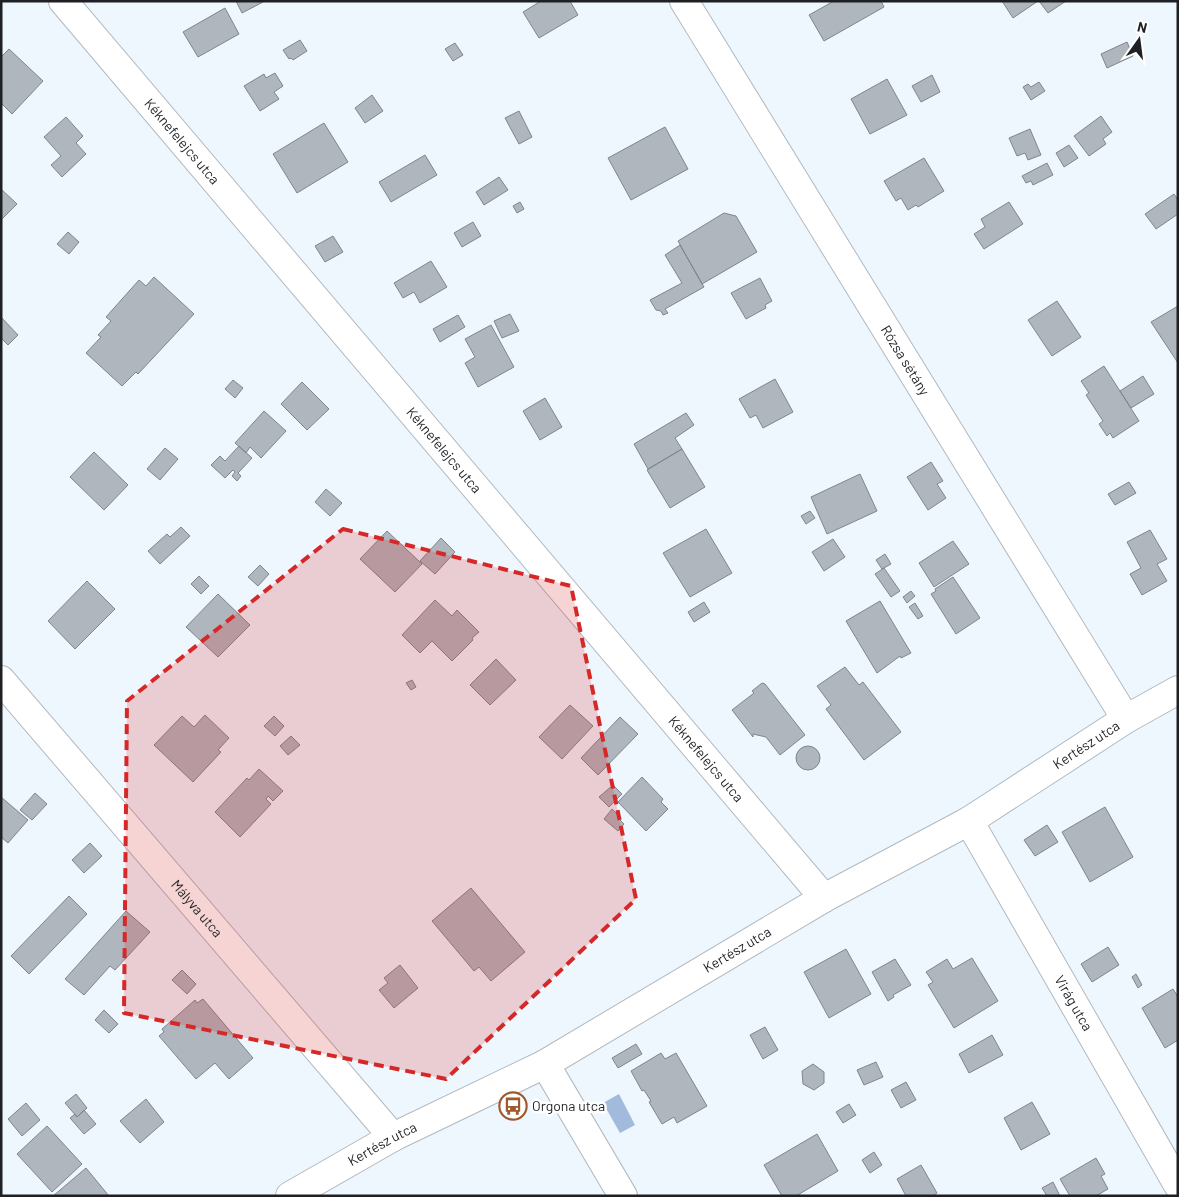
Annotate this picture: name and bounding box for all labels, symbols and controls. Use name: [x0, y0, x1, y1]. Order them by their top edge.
north arrow: [1114, 15, 1164, 65]
text: N: [1136, 18, 1149, 36]
street label: Kéknefelejcs utca: [141, 95, 224, 187]
street label: Rózsa sétány: [878, 322, 934, 399]
street label: Kéknefelejcs utca: [403, 403, 486, 496]
street label: Kéknefelejcs utca: [665, 712, 748, 805]
street label: Kertész utca: [1050, 717, 1122, 772]
street label: Mályva utca: [168, 876, 227, 940]
street label: Kertész utca: [700, 922, 774, 976]
street label: Virág utca: [1051, 972, 1097, 1034]
bus stop icon: Orgona utca: [498, 1091, 528, 1121]
place label: Orgona utca: [532, 1097, 605, 1114]
street label: Kertész utca: [345, 1118, 419, 1169]

